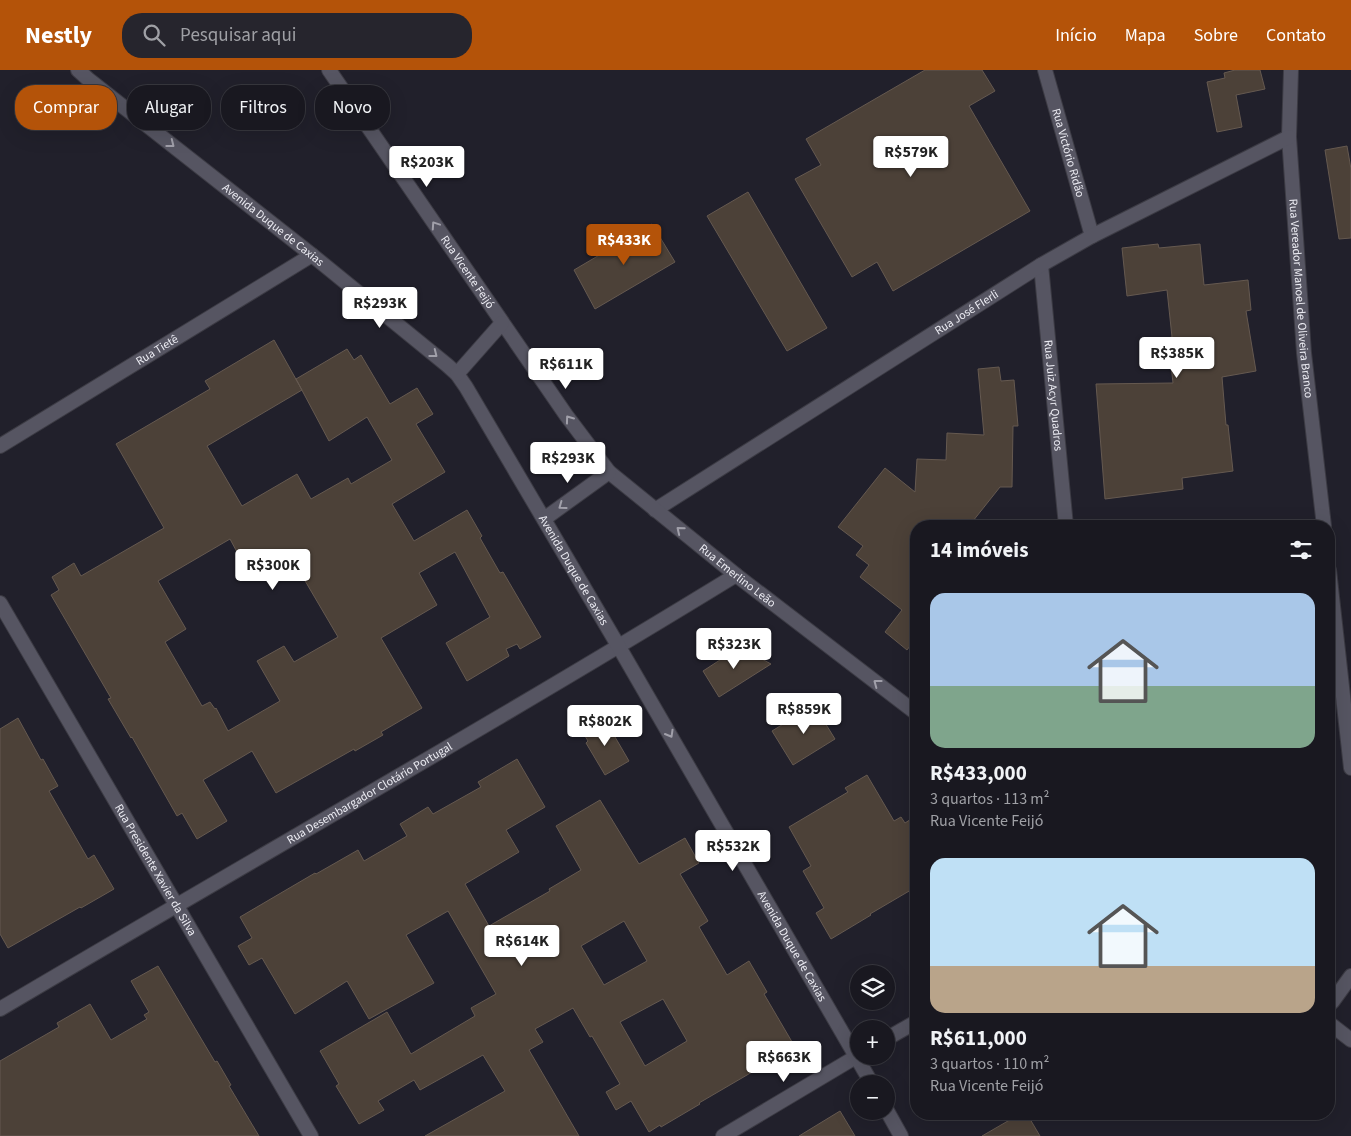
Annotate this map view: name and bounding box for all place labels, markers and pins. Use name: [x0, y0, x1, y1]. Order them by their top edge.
pin: R$579K: [870, 136, 952, 178]
pin: R$203K: [386, 146, 468, 188]
pin: R$433K: [583, 224, 665, 266]
pin: R$293K: [339, 286, 421, 329]
pin: R$385K: [1136, 336, 1218, 379]
pin: R$611K: [525, 348, 607, 390]
pin: R$293K: [527, 442, 609, 484]
pin: R$300K: [232, 548, 314, 591]
pin: R$323K: [693, 628, 775, 670]
pin: R$859K: [763, 692, 845, 735]
pin: R$802K: [564, 704, 646, 747]
pin: R$532K: [692, 830, 774, 872]
pin: R$614K: [481, 924, 563, 967]
pin: R$663K: [743, 1040, 825, 1083]

